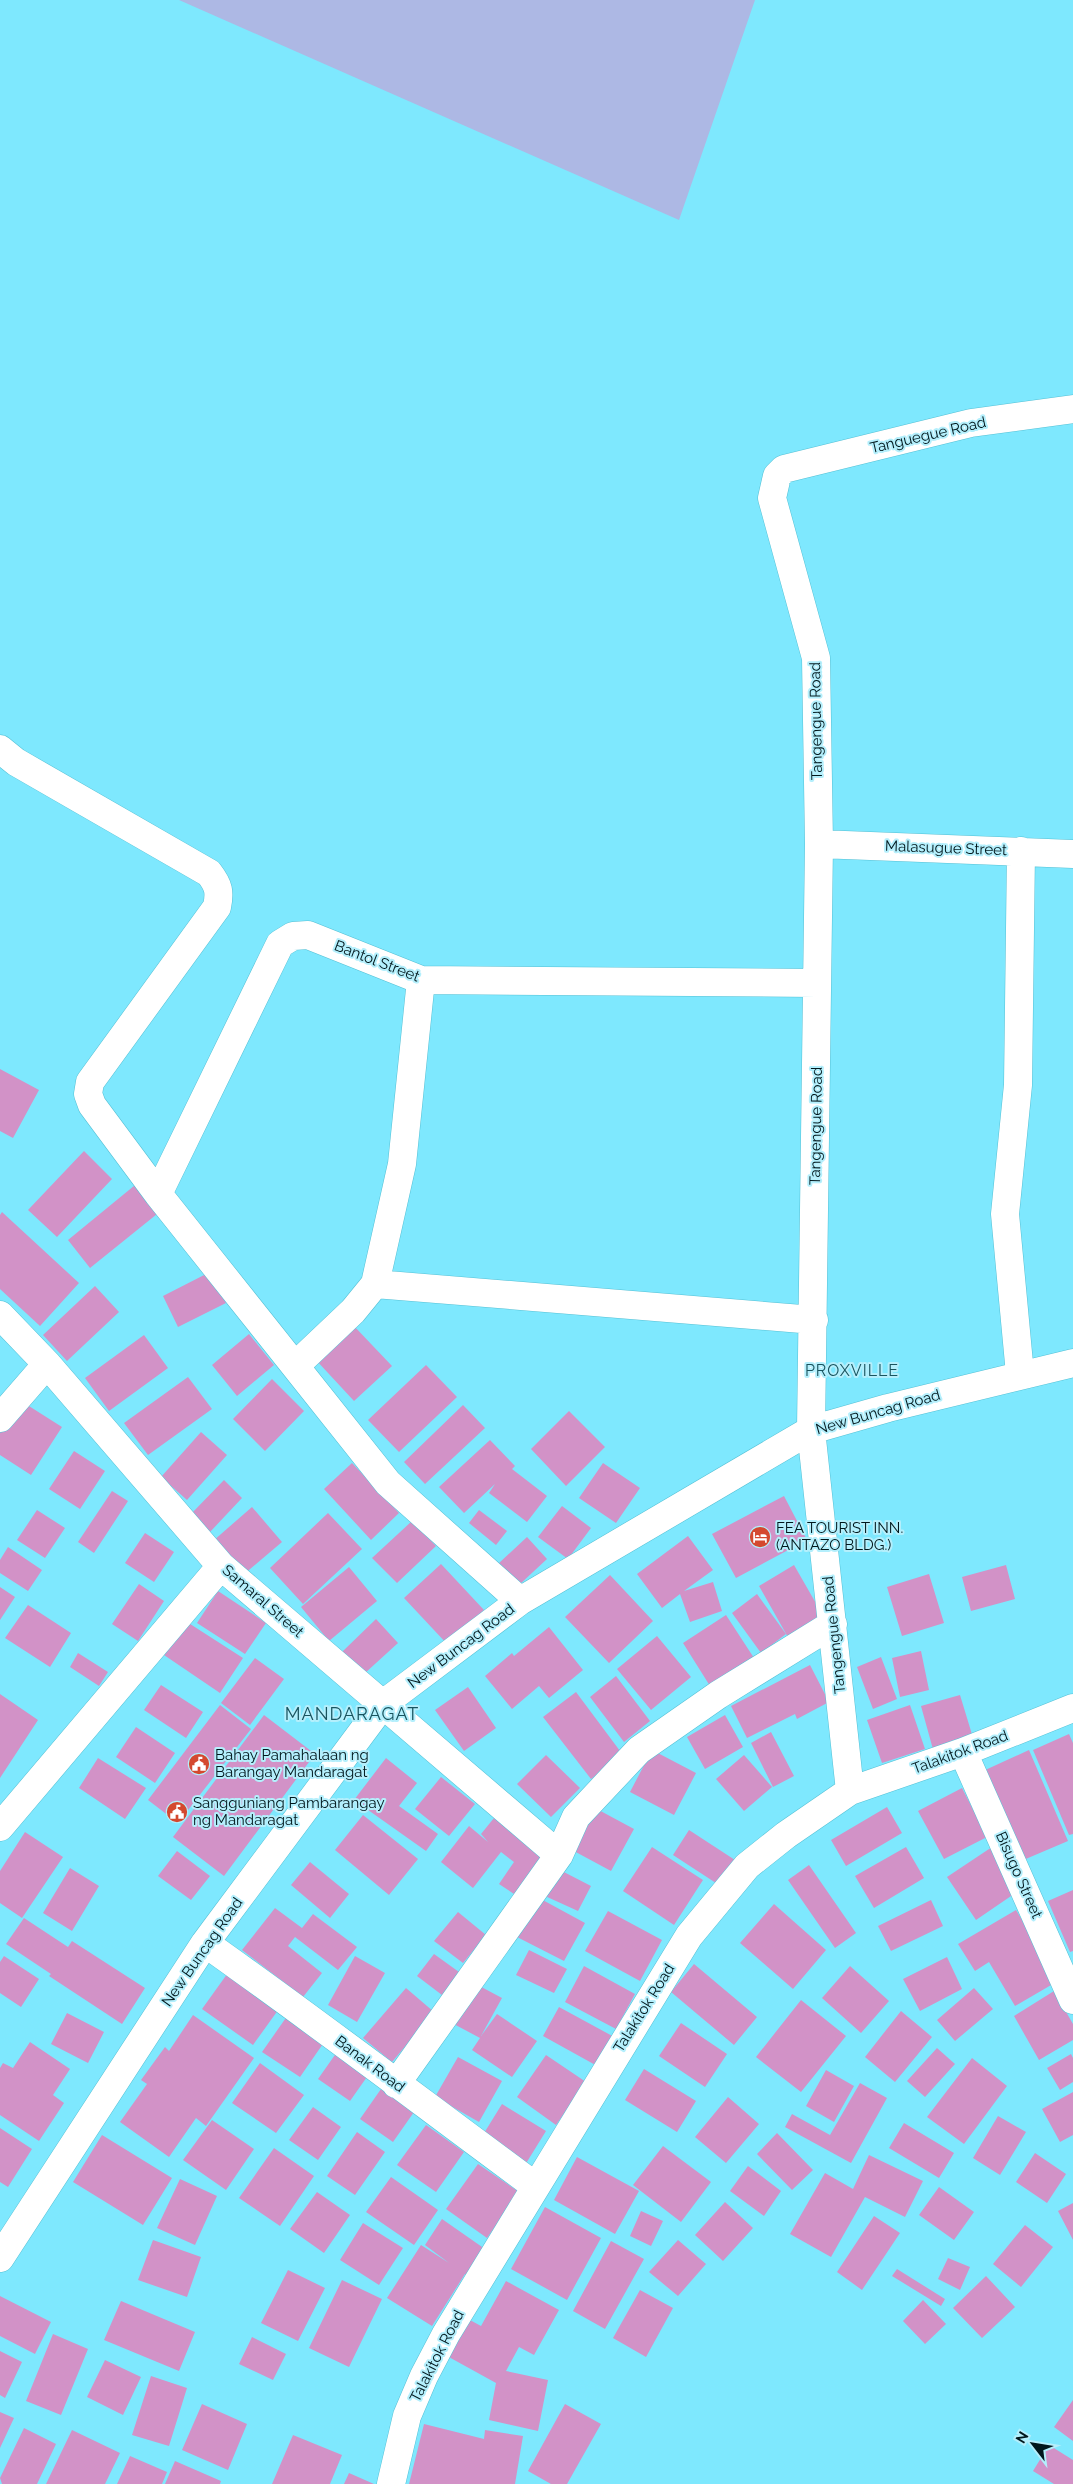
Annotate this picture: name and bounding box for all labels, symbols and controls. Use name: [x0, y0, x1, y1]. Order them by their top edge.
street label: Tanguegue Road: [868, 413, 988, 457]
street label: Tangengue Road: [806, 662, 826, 780]
street label: Malasugue Street: [885, 837, 1007, 859]
street label: Bantol Street: [332, 937, 422, 985]
street label: Tangengue Road: [806, 1067, 826, 1185]
district label: PROXVILLE: [805, 1361, 899, 1380]
street label: New Buncag Road: [814, 1386, 942, 1438]
place label: FEA TOURIST INN. (ANTAZO BLDG.): [776, 1519, 903, 1554]
hotel icon: FEA TOURIST INN. (ANTAZO BLDG.): [748, 1525, 772, 1549]
street label: Samaral Street: [219, 1561, 307, 1641]
street label: Tangengue Road: [819, 1575, 849, 1695]
street label: New Buncag Road: [404, 1600, 518, 1692]
district label: MANDARAGAT: [285, 1703, 419, 1724]
street label: Talakitok Road: [910, 1726, 1010, 1778]
place label: Bahay Pamahalaan ng Barangay Mandaragat: [215, 1746, 369, 1781]
public building icon: Bahay Pamahalaan ng Barangay Mandaragat: [187, 1752, 211, 1776]
place label: Sangguniang Pambarangay ng Mandaragat: [193, 1794, 385, 1829]
public building icon: Sangguniang Pambarangay ng Mandaragat: [165, 1800, 189, 1824]
street label: Bisugo Street: [992, 1829, 1046, 1921]
street label: New Buncag Road: [158, 1894, 246, 2010]
street label: Talakitok Road: [610, 1960, 678, 2056]
street label: Banak Road: [332, 2032, 408, 2096]
street label: Talakitok Road: [406, 2307, 468, 2405]
north arrow: [1008, 2419, 1058, 2469]
text: N: [1012, 2429, 1031, 2446]

